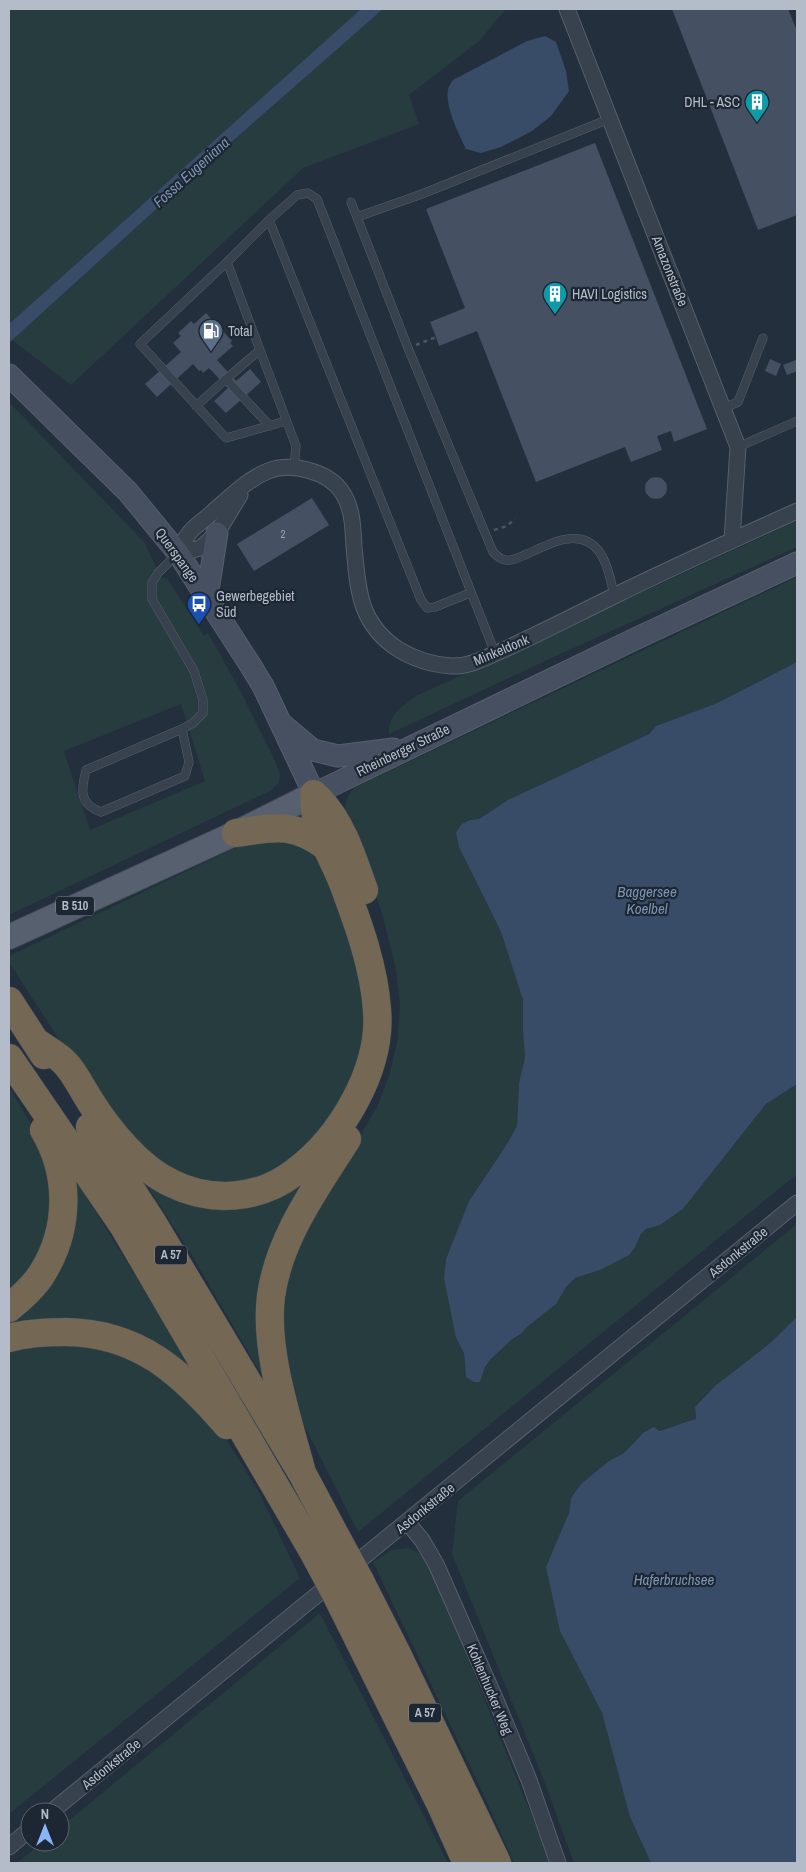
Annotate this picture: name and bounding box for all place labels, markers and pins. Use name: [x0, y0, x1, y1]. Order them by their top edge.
building icon: DHL - ASC: [744, 89, 770, 123]
place label: DHL - ASC: [684, 93, 740, 111]
building icon: HAVI Logistics: [542, 281, 568, 315]
place label: HAVI Logistics: [572, 285, 647, 303]
fuel station icon: Total: [198, 318, 224, 352]
place label: Total: [228, 322, 252, 340]
place label: Gewerbegebiet Süd: [216, 587, 295, 621]
bus stop icon: Gewerbegebiet Süd: [186, 591, 212, 625]

